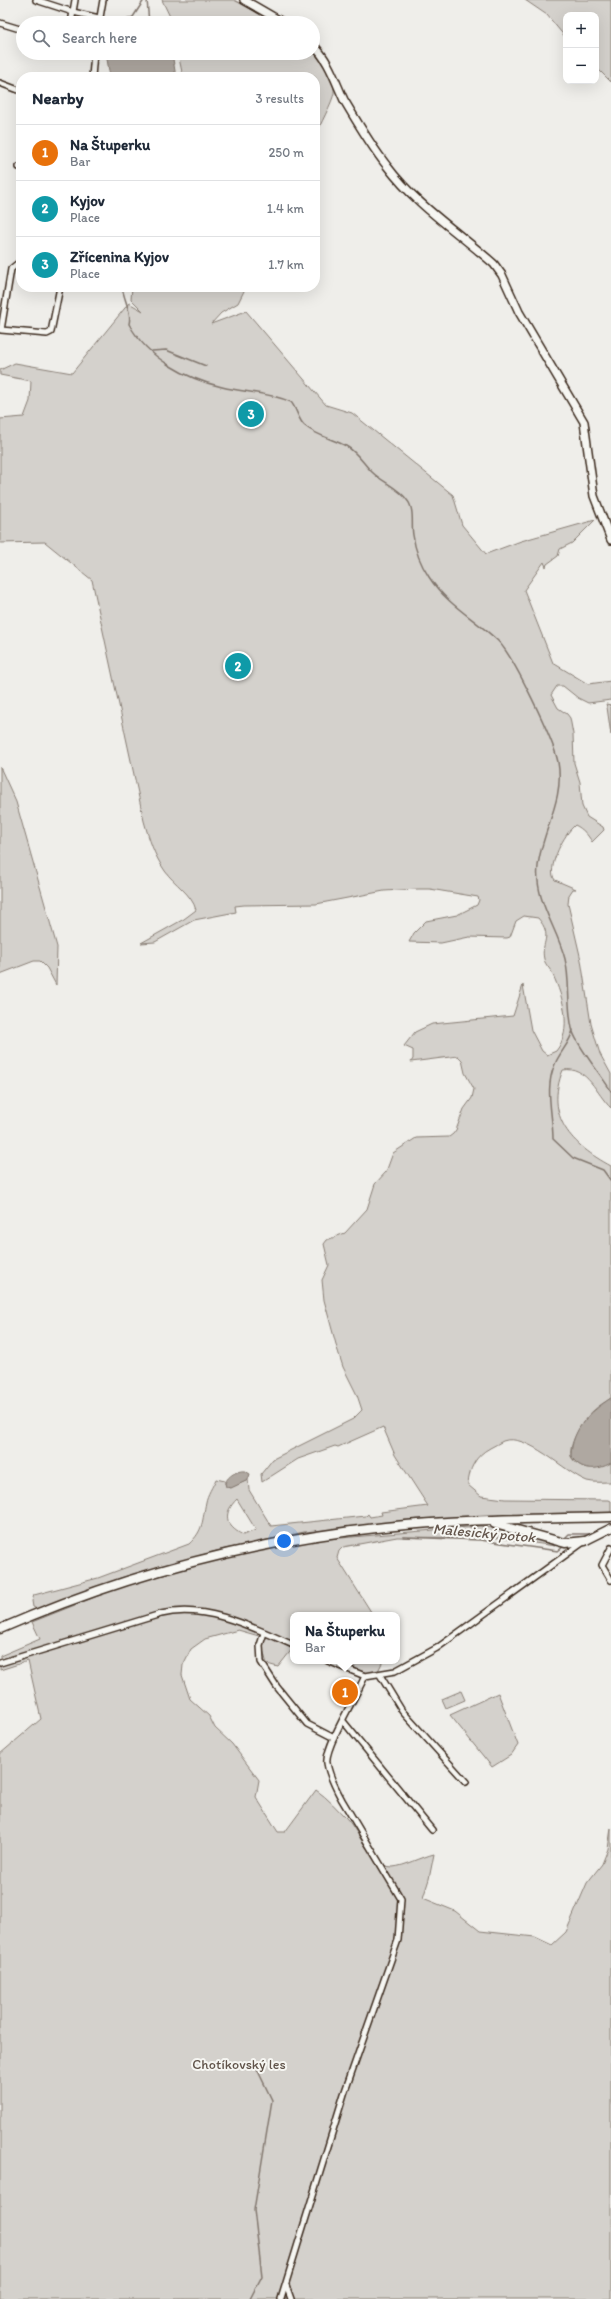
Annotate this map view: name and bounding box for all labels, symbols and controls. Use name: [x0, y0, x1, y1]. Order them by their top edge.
map controls: [563, 12, 599, 84]
button: +: [563, 12, 599, 48]
search box: [16, 16, 320, 60]
icon: search: [30, 27, 52, 49]
text: Search here: [62, 29, 137, 47]
button: −: [563, 48, 599, 84]
text: Nearby: [32, 88, 84, 108]
text: 3 results: [255, 91, 304, 106]
text: Na Štuperku: [70, 136, 150, 154]
text: 1: [42, 145, 48, 160]
text: 250 m: [268, 145, 304, 160]
text: Bar: [70, 154, 90, 169]
text: Kyjov: [70, 192, 105, 210]
text: 2: [42, 201, 48, 216]
text: 1.4 km: [267, 201, 304, 216]
text: Place: [70, 210, 100, 225]
text: Zřícenina Kyjov: [70, 248, 169, 266]
text: 3: [41, 257, 49, 272]
text: 1.7 km: [268, 257, 304, 272]
text: Place: [70, 266, 100, 281]
pin: 3: [238, 399, 264, 429]
pin: 2: [225, 651, 251, 681]
water label: Malesický potok: [432, 1520, 537, 1547]
your location: [274, 1531, 294, 1551]
popup: [290, 1612, 400, 1664]
text: Na Štuperku: [305, 1622, 385, 1640]
text: Bar: [305, 1640, 325, 1655]
pin: 1: [332, 1677, 358, 1707]
park label: Chotíkovský les: [192, 2056, 286, 2073]

